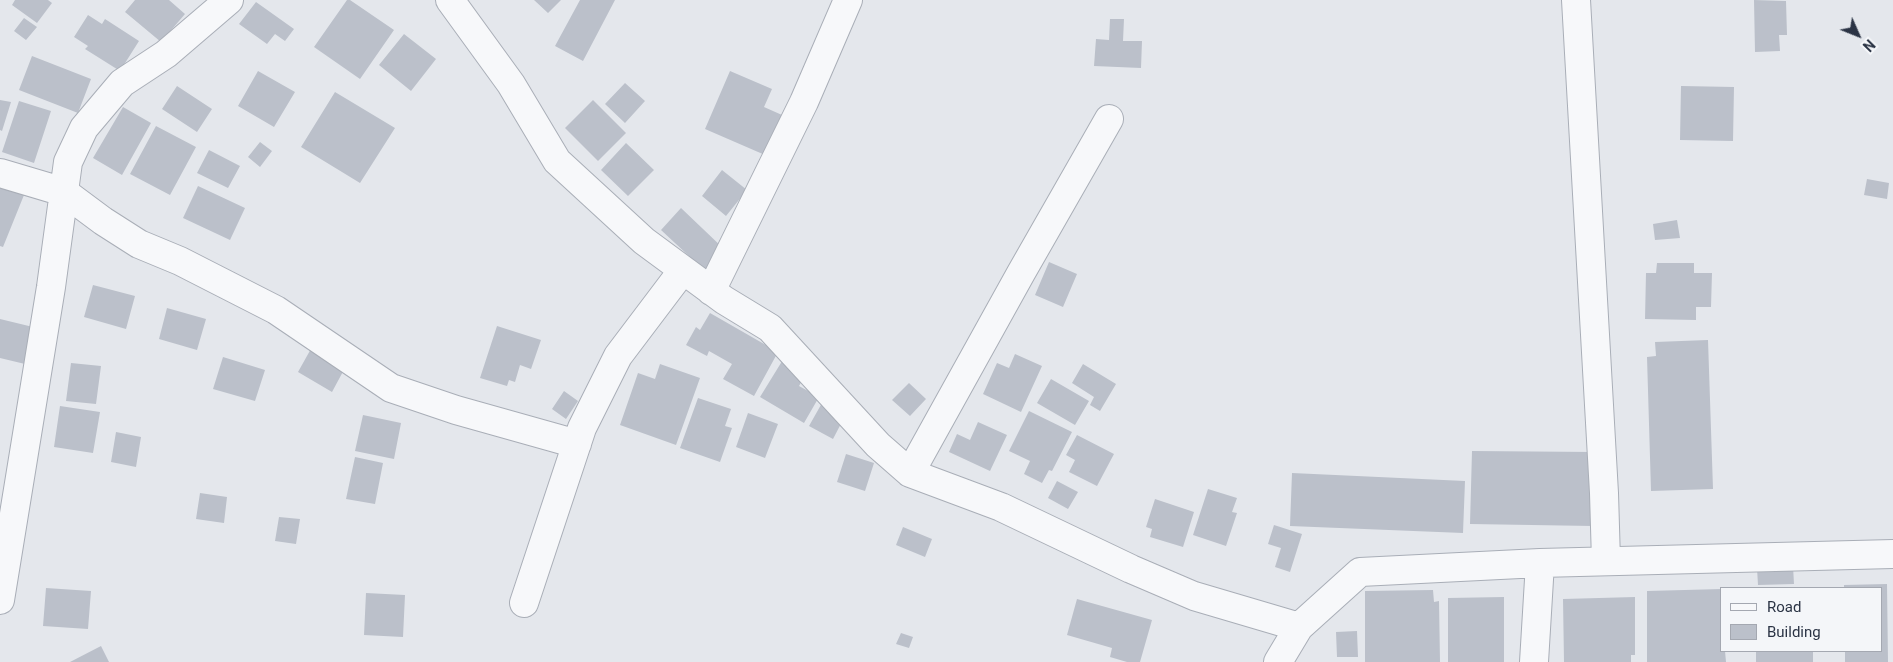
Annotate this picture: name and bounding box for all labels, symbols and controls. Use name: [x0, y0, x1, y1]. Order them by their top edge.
north arrow: [1833, 10, 1883, 60]
text: N: [1860, 36, 1878, 55]
legend: [1720, 587, 1883, 652]
text: Road: [1767, 598, 1801, 616]
text: Building: [1767, 623, 1821, 641]

